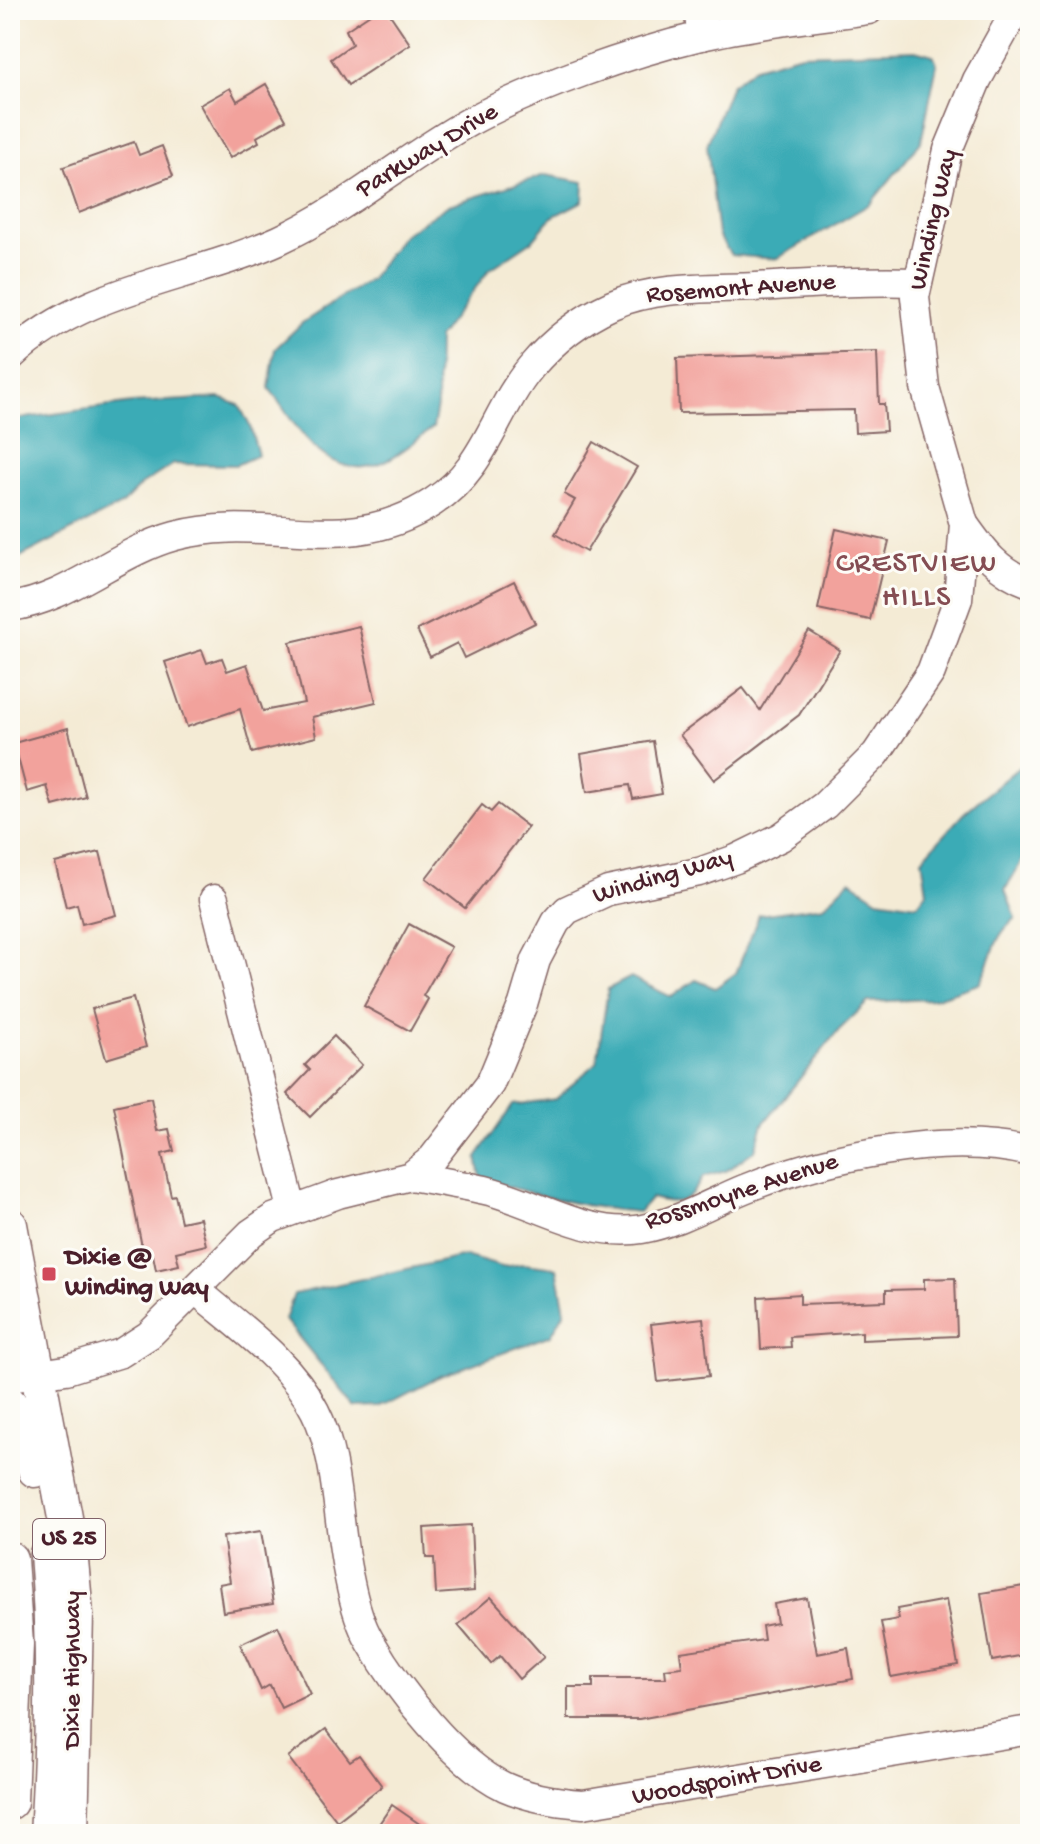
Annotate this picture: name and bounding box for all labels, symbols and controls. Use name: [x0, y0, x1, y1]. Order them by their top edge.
street label: Parkway Drive: [351, 97, 505, 207]
street label: Winding Way: [904, 146, 966, 293]
street label: Rosemont Avenue: [645, 268, 837, 312]
district label: CRESTVIEW HILLS: [836, 548, 998, 617]
street label: Winding Way: [590, 843, 736, 913]
street label: Rossmoyne Avenue: [642, 1147, 843, 1239]
place label: Dixie @ Winding Way: [63, 1244, 209, 1305]
marker: Dixie @ Winding Way: [40, 1265, 58, 1283]
road number: US 25: [33, 1519, 105, 1559]
street label: Dixie Highway: [59, 1591, 90, 1751]
street label: Woodspoint Drive: [630, 1750, 825, 1814]

